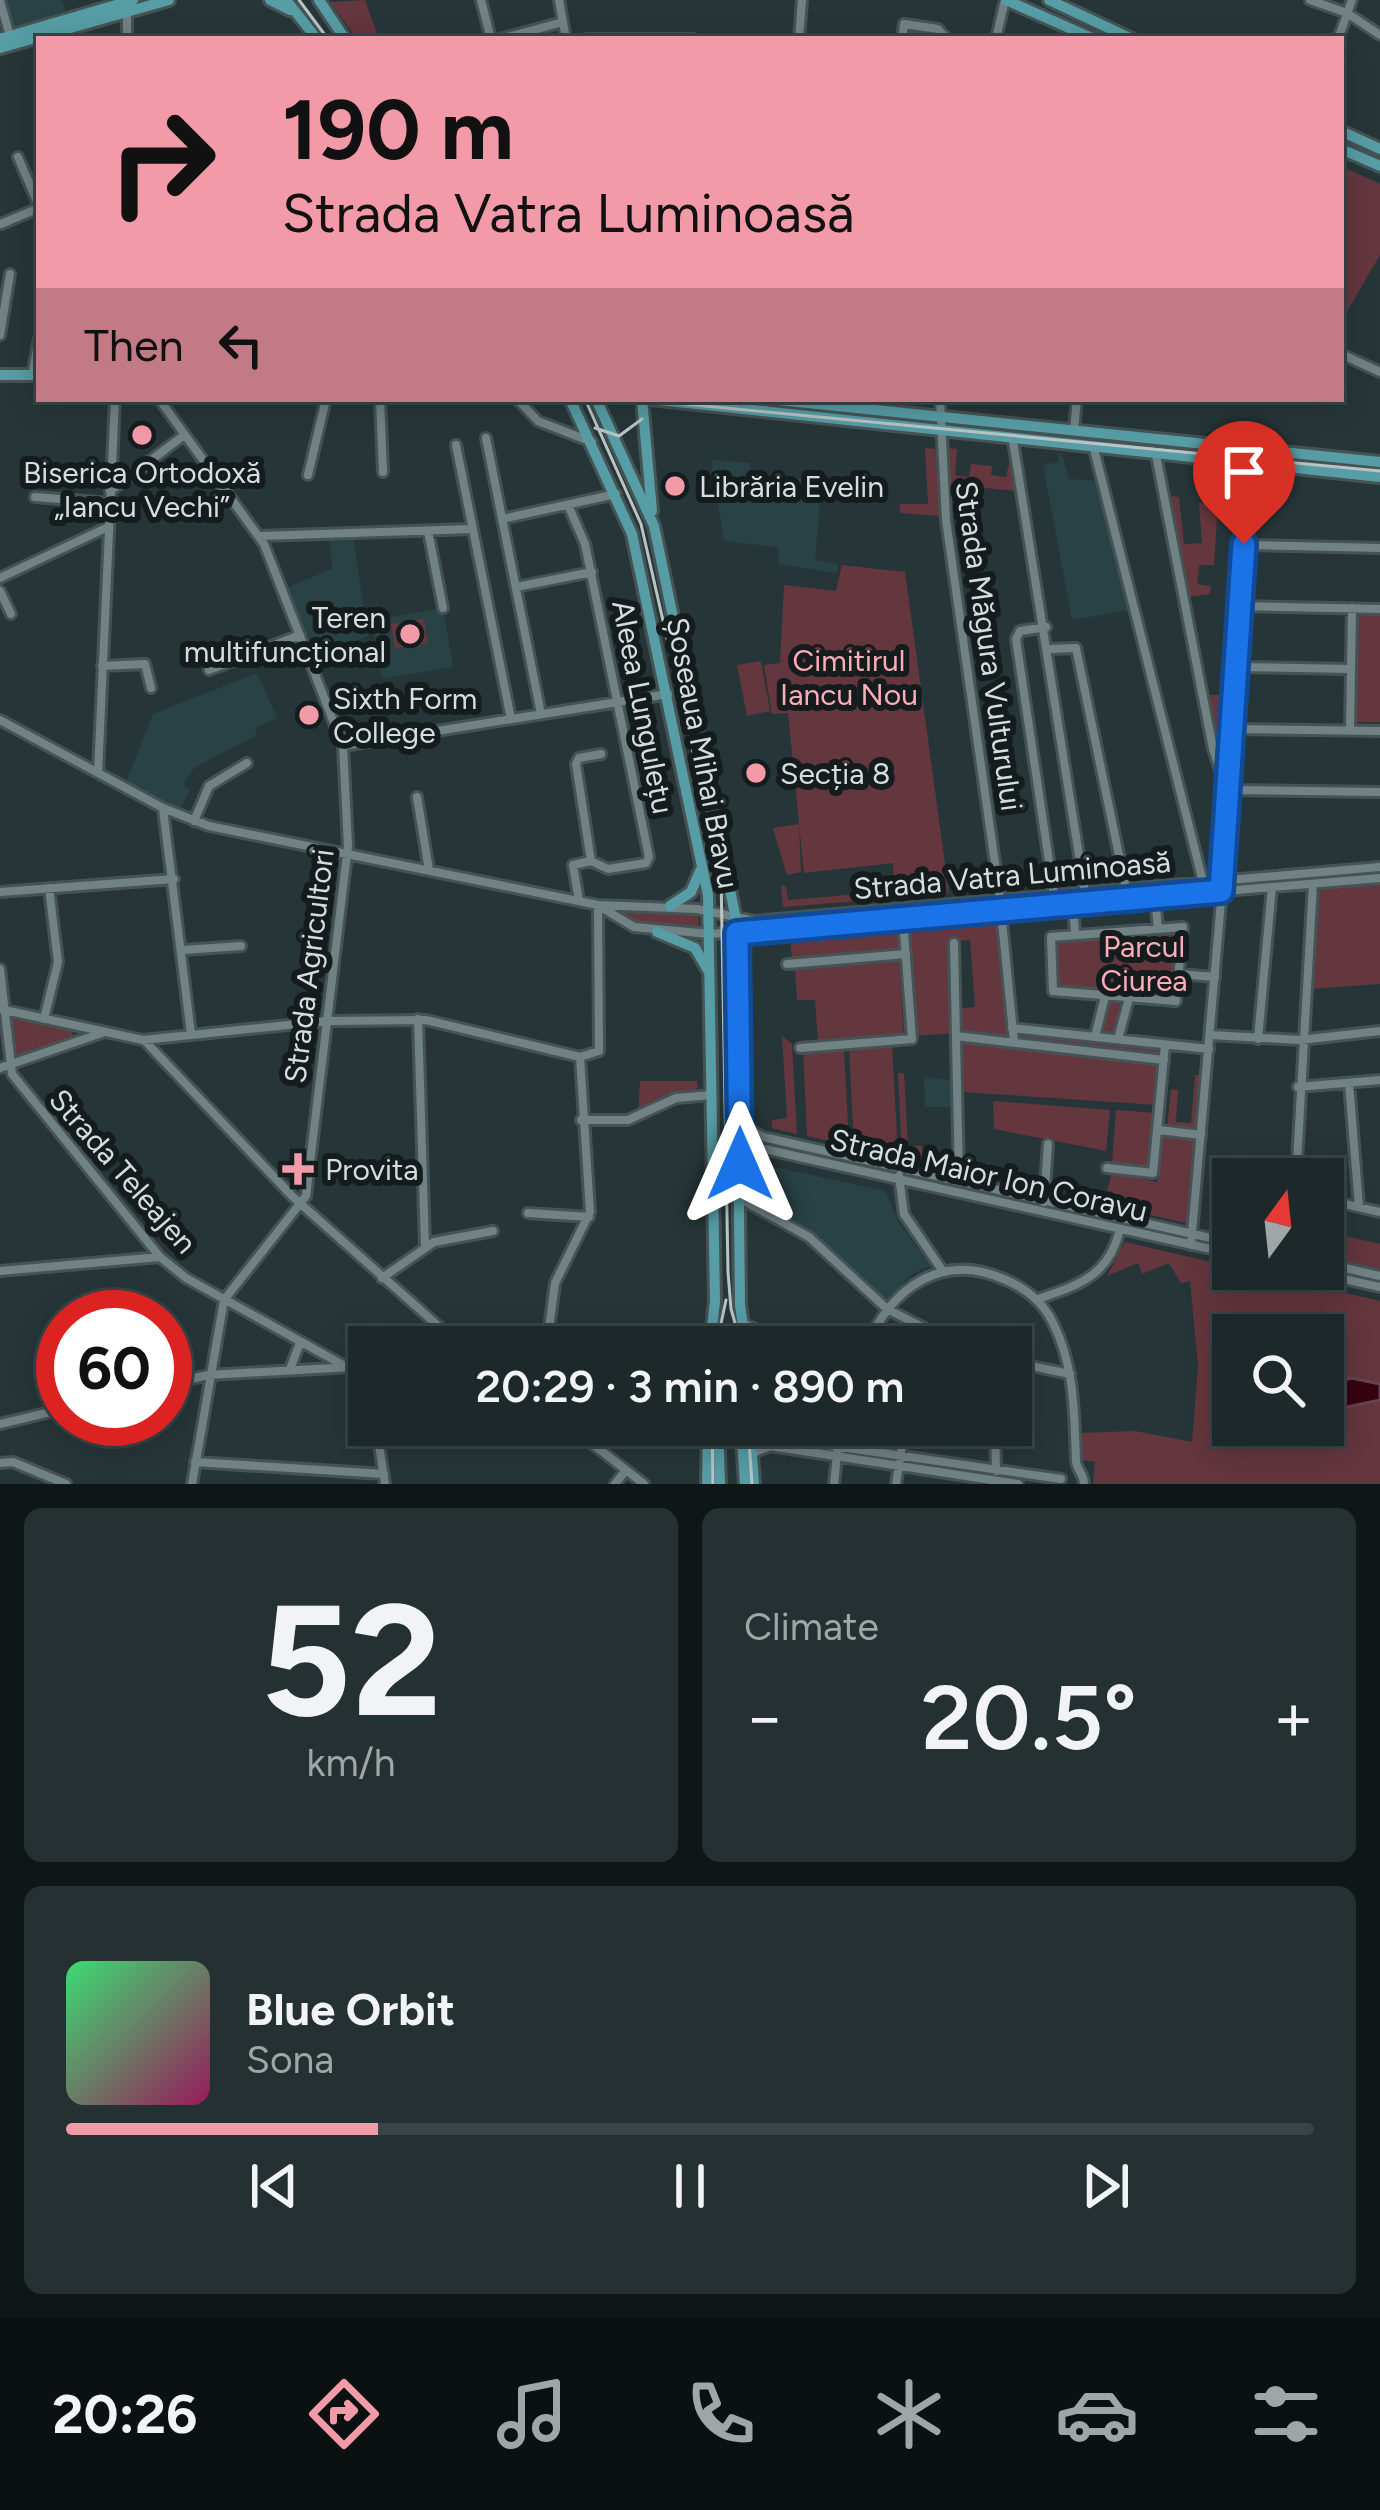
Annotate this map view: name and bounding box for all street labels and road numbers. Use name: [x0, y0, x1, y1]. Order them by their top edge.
street label: Strada Măgura Vulturului: [948, 479, 1030, 813]
street label: Aleea Lungulețu: [604, 597, 682, 817]
street label: Șoseaua Mihai Bravu: [659, 614, 747, 892]
street label: Strada Vatra Luminoasă: [852, 843, 1172, 907]
street label: Strada Agricultori: [276, 847, 342, 1085]
street label: Strada Teleajen: [41, 1081, 205, 1261]
street label: Strada Maior Ion Coravu: [827, 1120, 1151, 1230]

